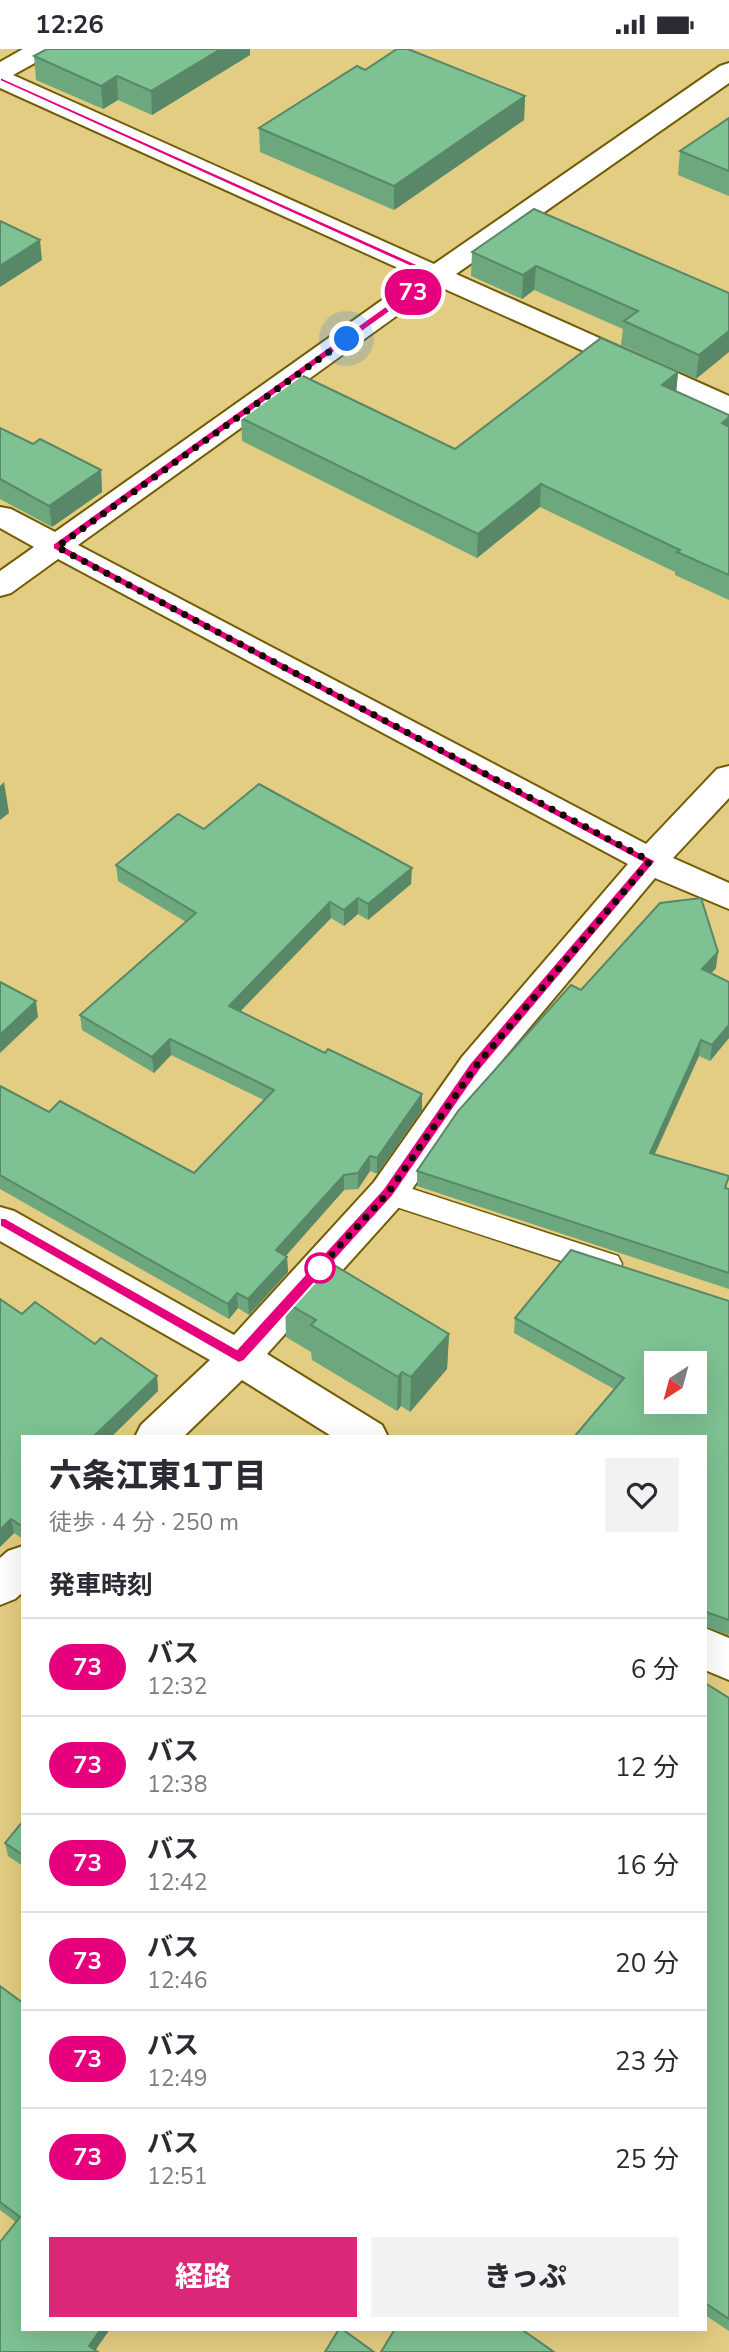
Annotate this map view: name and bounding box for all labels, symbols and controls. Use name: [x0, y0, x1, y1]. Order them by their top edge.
text: 12:26: [35, 7, 104, 42]
line badge: 73: [382, 269, 444, 315]
text: 73: [399, 276, 427, 308]
your location: [329, 321, 364, 356]
unlabelled marker: [305, 1253, 335, 1283]
north arrow: [644, 1351, 707, 1414]
map controls: [644, 1351, 707, 1414]
text: 六条江東1丁目: [49, 1454, 267, 1499]
button: heart: [605, 1458, 679, 1532]
text: 徒歩 · 4 分 · 250 m: [49, 1507, 239, 1538]
text: 発車時刻: [49, 1568, 153, 1603]
text: バス: [147, 1636, 199, 1671]
text: 73: [73, 1651, 102, 1683]
text: 6 分: [631, 1652, 679, 1687]
text: 12:32: [147, 1671, 207, 1702]
text: バス: [147, 1734, 199, 1769]
text: 73: [73, 1749, 102, 1781]
text: 12 分: [615, 1750, 679, 1785]
text: 12:38: [147, 1769, 207, 1800]
text: バス: [147, 1832, 199, 1867]
text: 73: [73, 1847, 102, 1879]
text: 16 分: [615, 1848, 679, 1883]
text: 12:42: [147, 1867, 207, 1898]
text: バス: [147, 1930, 199, 1965]
text: 73: [73, 1945, 102, 1977]
text: 20 分: [615, 1946, 679, 1981]
text: 12:46: [147, 1965, 207, 1996]
text: バス: [147, 2028, 199, 2063]
text: 73: [73, 2043, 102, 2075]
text: 23 分: [615, 2044, 679, 2079]
text: 12:49: [147, 2063, 207, 2094]
text: バス: [147, 2126, 199, 2161]
text: 73: [73, 2141, 102, 2173]
text: 25 分: [615, 2142, 679, 2177]
text: 12:51: [147, 2161, 207, 2192]
button: 経路: [49, 2237, 357, 2317]
button: きっぷ: [371, 2237, 679, 2317]

